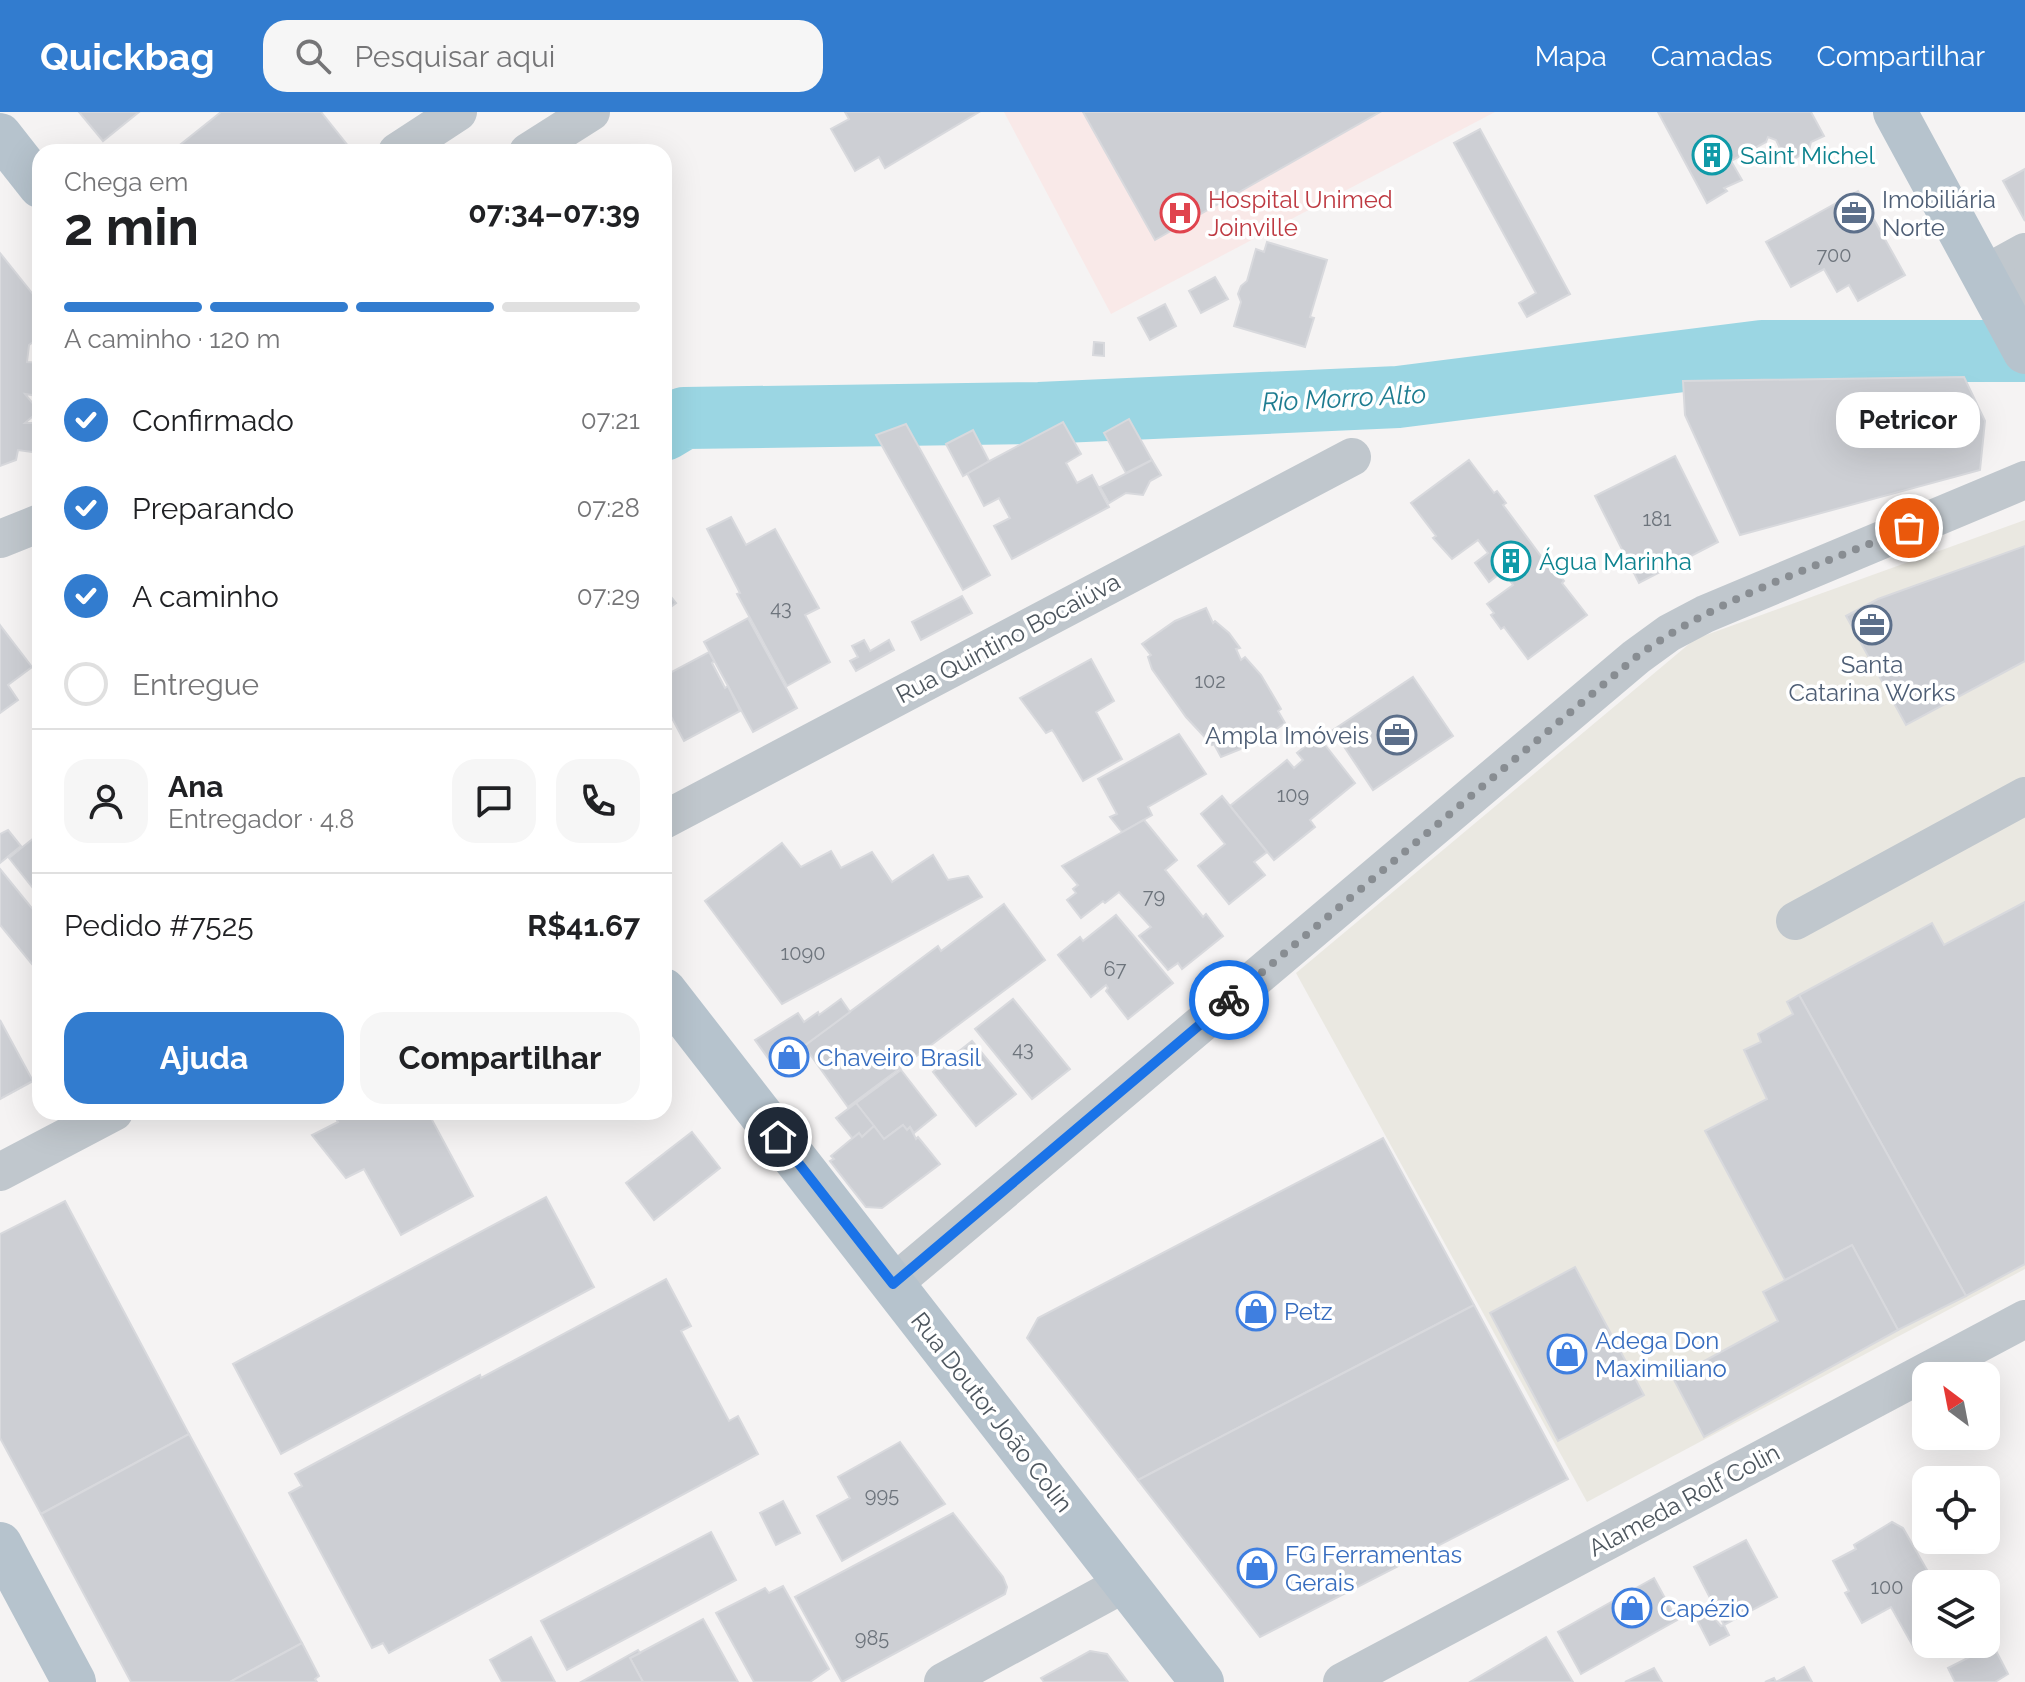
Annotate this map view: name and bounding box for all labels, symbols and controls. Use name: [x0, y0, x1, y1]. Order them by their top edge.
search box: [263, 20, 823, 92]
text: Quickbag: [40, 34, 215, 79]
icon: search: [291, 34, 335, 78]
text: Pesquisar aqui: [355, 39, 555, 74]
text: Mapa: [1535, 40, 1607, 73]
text: Camadas: [1651, 40, 1773, 73]
text: Compartilhar: [1817, 40, 1985, 73]
building icon: Saint Michel: [1691, 134, 1733, 176]
place label: Saint Michel: [1740, 141, 1875, 170]
text: Chega em: [64, 167, 188, 197]
place label: Hospital Unimed Joinville: [1208, 185, 1393, 242]
place label: Imobiliária Norte: [1882, 185, 1996, 242]
hospital icon: Hospital Unimed Joinville: [1159, 192, 1201, 234]
office icon: Imobiliária Norte: [1833, 192, 1875, 234]
text: 07:34–07:39: [468, 195, 640, 230]
text: 2 min: [64, 196, 199, 257]
house number: 700: [1816, 243, 1852, 267]
text: A caminho · 120 m: [64, 324, 280, 354]
water label: Rio Morro Alto: [1261, 379, 1427, 417]
callout: Petricor: [1837, 392, 1981, 448]
icon: check: [64, 398, 108, 442]
text: Confirmado: [132, 403, 294, 438]
text: 07:21: [581, 405, 640, 435]
text: Petricor: [1859, 405, 1957, 435]
icon: check: [64, 486, 108, 530]
text: Preparando: [132, 491, 294, 526]
text: 07:28: [577, 493, 640, 523]
pin: [1875, 494, 1943, 562]
icon: bag: [1887, 506, 1931, 550]
house number: 181: [1643, 507, 1672, 531]
building icon: Água Marinha: [1490, 540, 1532, 582]
place label: Água Marinha: [1539, 547, 1692, 576]
street label: Rua Quintino Bocaiúva: [891, 567, 1125, 709]
icon: check: [64, 574, 108, 618]
text: A caminho: [132, 579, 279, 614]
text: 07:29: [577, 581, 640, 611]
house number: 43: [770, 596, 792, 620]
office icon: Santa Catarina Works: [1851, 604, 1893, 646]
place label: Santa Catarina Works: [1788, 650, 1956, 707]
text: Entregue: [132, 667, 259, 702]
house number: 102: [1194, 669, 1226, 693]
office icon: Ampla Imóveis: [1376, 714, 1418, 756]
place label: Ampla Imóveis: [1205, 721, 1369, 750]
button: person: [64, 759, 148, 843]
button: chat: [452, 759, 536, 843]
button: phone: [556, 759, 640, 843]
text: Ana: [168, 769, 224, 804]
house number: 109: [1277, 783, 1309, 807]
text: Entregador · 4.8: [168, 804, 355, 834]
house number: 79: [1143, 884, 1165, 908]
text: Pedido #7525: [64, 908, 254, 943]
text: R$41.67: [527, 908, 640, 943]
house number: 1090: [781, 941, 825, 965]
house number: 67: [1104, 957, 1127, 981]
courier: [1189, 960, 1269, 1040]
icon: bike: [1207, 978, 1251, 1022]
button: Ajuda: [64, 1012, 344, 1104]
button: Compartilhar: [360, 1012, 640, 1104]
shop icon: Chaveiro Brasil: [768, 1036, 810, 1078]
house number: 43: [1012, 1037, 1034, 1061]
place label: Chaveiro Brasil: [817, 1043, 982, 1072]
pin: [744, 1103, 812, 1171]
icon: home: [756, 1115, 800, 1159]
shop icon: Petz: [1235, 1290, 1277, 1332]
place label: Petz: [1284, 1297, 1333, 1326]
street label: Rua Doutor João Colin: [905, 1306, 1079, 1518]
place label: Adega Don Maximiliano: [1595, 1326, 1727, 1383]
shop icon: Adega Don Maximiliano: [1546, 1333, 1588, 1375]
north arrow: [1912, 1362, 2000, 1450]
map controls: [1912, 1362, 2000, 1658]
street label: Alameda Rolf Colin: [1584, 1437, 1784, 1563]
button: locate: [1912, 1466, 2000, 1554]
house number: 995: [865, 1483, 899, 1507]
place label: FG Ferramentas Gerais: [1285, 1540, 1462, 1597]
shop icon: FG Ferramentas Gerais: [1236, 1547, 1278, 1589]
button: layers: [1912, 1570, 2000, 1658]
house number: 100: [1870, 1575, 1904, 1599]
shop icon: Capézio: [1611, 1587, 1653, 1629]
place label: Capézio: [1660, 1594, 1750, 1623]
house number: 985: [855, 1626, 889, 1650]

